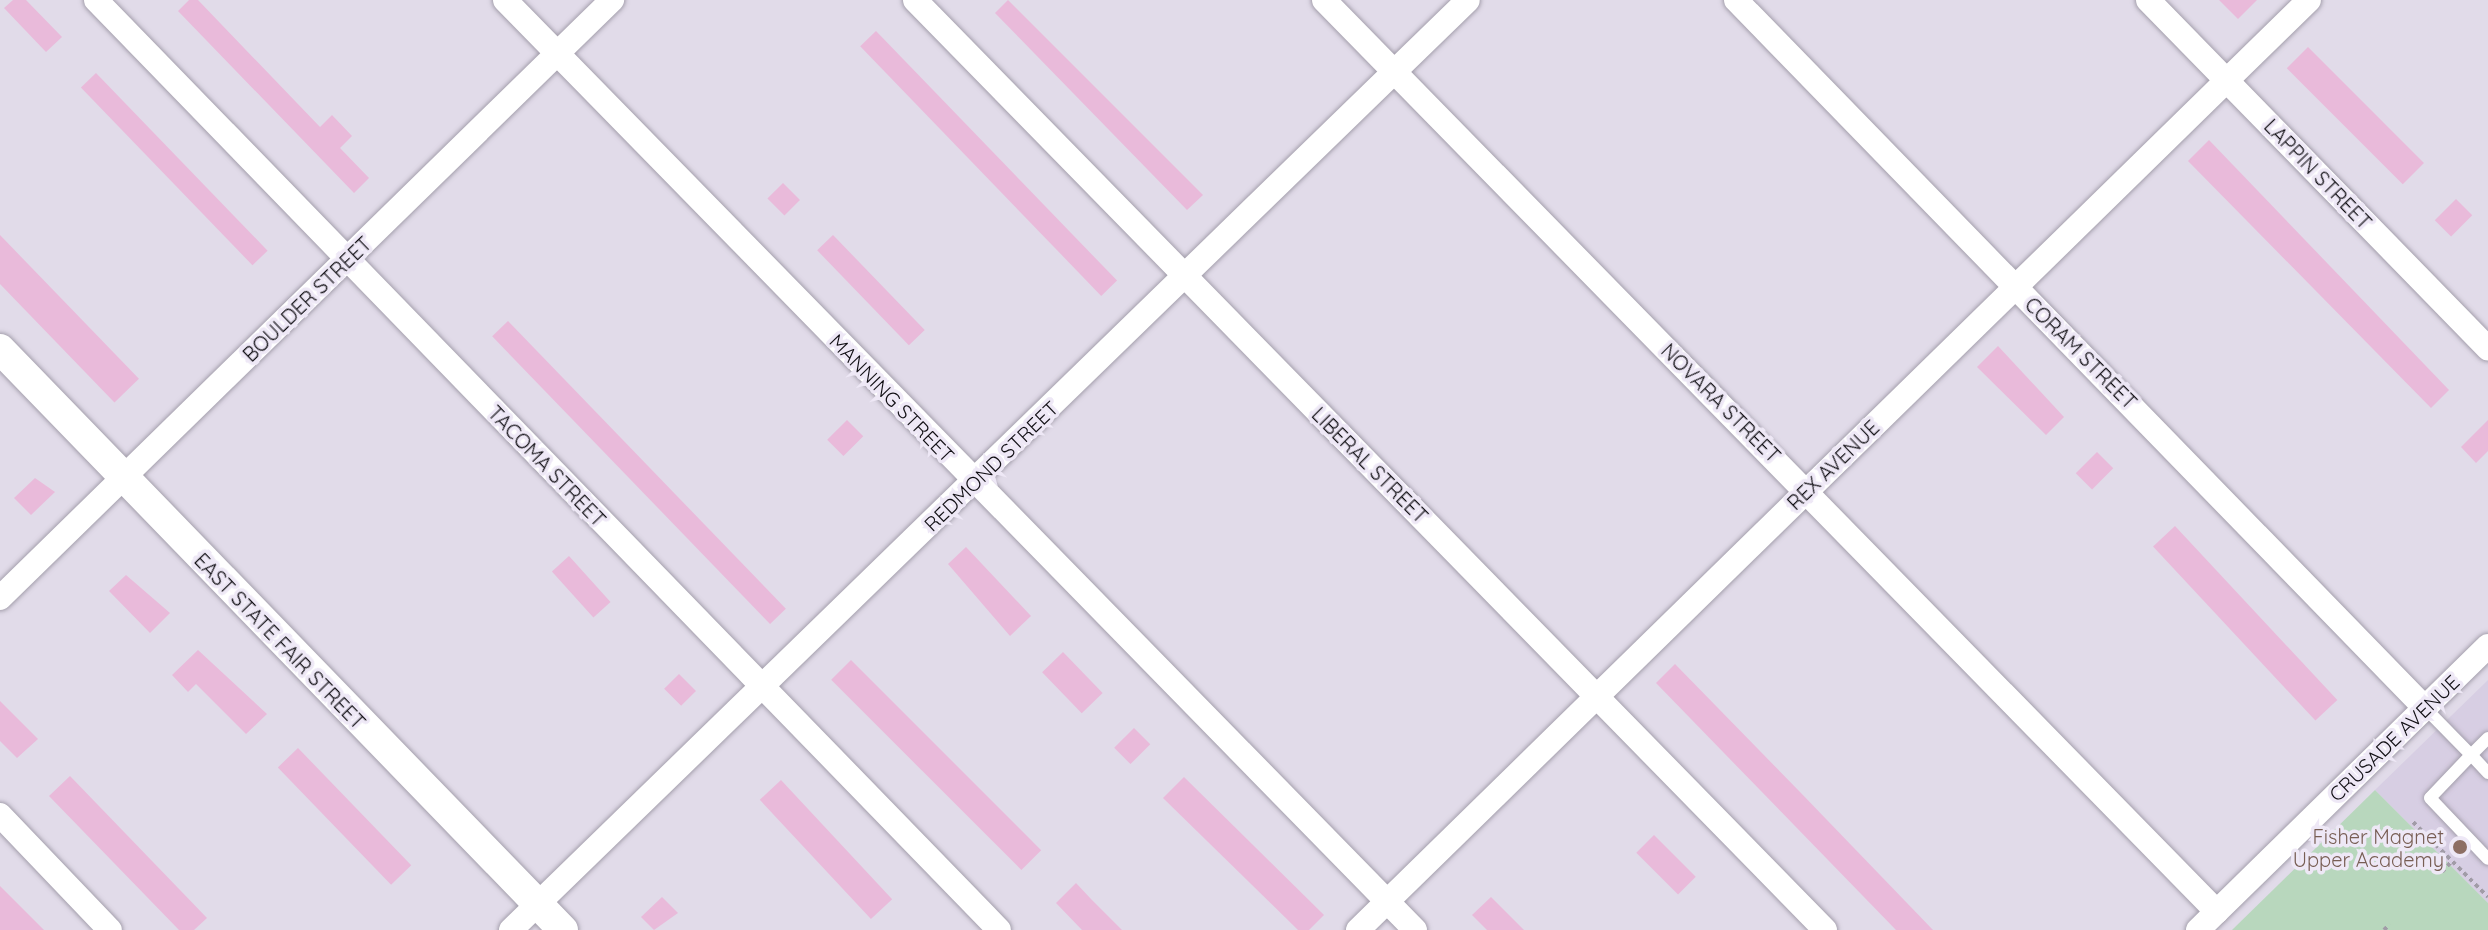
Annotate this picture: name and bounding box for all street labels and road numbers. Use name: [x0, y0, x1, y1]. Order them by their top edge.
street label: LAPPIN STREET: [2259, 114, 2377, 234]
street label: BOULDER STREET: [238, 232, 376, 366]
street label: CORAM STREET: [2020, 292, 2142, 414]
street label: MANNING STREET: [825, 329, 959, 467]
street label: NOVARA STREET: [1656, 338, 1786, 468]
street label: REDMOND STREET: [919, 396, 1063, 536]
street label: TACOMA STREET: [483, 401, 611, 531]
street label: LIBERAL STREET: [1307, 402, 1433, 528]
street label: REX AVENUE: [1782, 415, 1884, 515]
street label: EAST STATE FAIR STREET: [190, 548, 370, 734]
street label: CRUSADE AVENUE: [2324, 670, 2464, 806]

